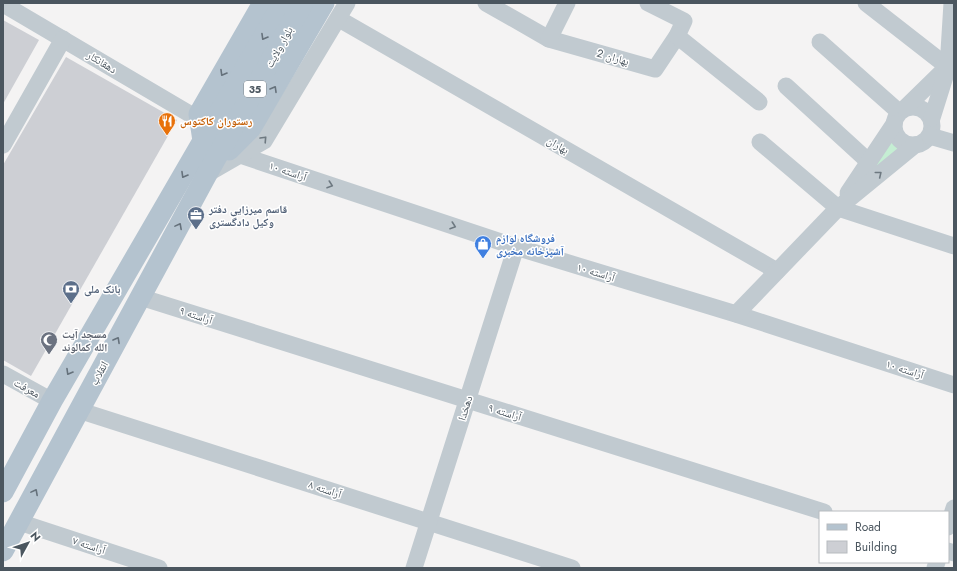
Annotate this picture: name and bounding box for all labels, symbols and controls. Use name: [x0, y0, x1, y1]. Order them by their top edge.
street label: بلوار ولایت: [261, 24, 297, 70]
one-way arrow: [261, 33, 268, 40]
street label: بهاران 2: [595, 45, 631, 69]
street label: دهقانکار: [83, 46, 120, 77]
one-way arrow: [220, 69, 227, 76]
road number: 35: [244, 81, 266, 97]
one-way arrow: [269, 86, 276, 93]
restaurant icon: رستوران کاکتوس: [157, 111, 177, 136]
place label: رستوران کاکتوس: [180, 113, 252, 129]
street label: بهاران: [544, 132, 572, 158]
one-way arrow: [259, 136, 266, 144]
street label: آراسته ۱۰: [267, 157, 309, 185]
one-way arrow: [181, 171, 188, 178]
one-way arrow: [875, 172, 882, 179]
one-way arrow: [326, 180, 333, 189]
place label: قاسم میرزایی دفتر وکیل دادگستری: [208, 201, 288, 230]
office icon: قاسم میرزایی دفتر وکیل دادگستری: [186, 205, 206, 230]
one-way arrow: [450, 222, 457, 230]
one-way arrow: [174, 223, 182, 230]
place label: فروشگاه لوازم آشپزخانه مخبری: [496, 230, 564, 259]
shop icon: فروشگاه لوازم آشپزخانه مخبری: [473, 234, 493, 259]
street label: آراسته ۱۰: [575, 259, 617, 285]
bank icon: بانک ملی: [61, 279, 81, 304]
place label: بانک ملی: [84, 281, 120, 297]
street label: آراسته ۹: [177, 302, 215, 328]
place label: مسجد آیت الله کمالوند: [62, 326, 107, 355]
mosque icon: مسجد آیت الله کمالوند: [39, 330, 59, 355]
one-way arrow: [112, 337, 119, 344]
street label: آراسته ۱۰: [884, 355, 926, 383]
street label: انقلاب: [86, 358, 112, 388]
one-way arrow: [66, 368, 73, 375]
street label: معرفت: [11, 374, 43, 402]
street label: دهخدا: [453, 393, 477, 423]
street label: آراسته ۹: [486, 399, 524, 425]
street label: آراسته ۸: [306, 476, 344, 502]
one-way arrow: [30, 488, 38, 496]
legend: [819, 511, 949, 563]
text: Road: [855, 518, 881, 536]
north arrow: [8, 523, 48, 563]
text: N: [27, 528, 45, 545]
street label: آراسته ۷: [70, 532, 108, 558]
text: Building: [855, 538, 897, 556]

